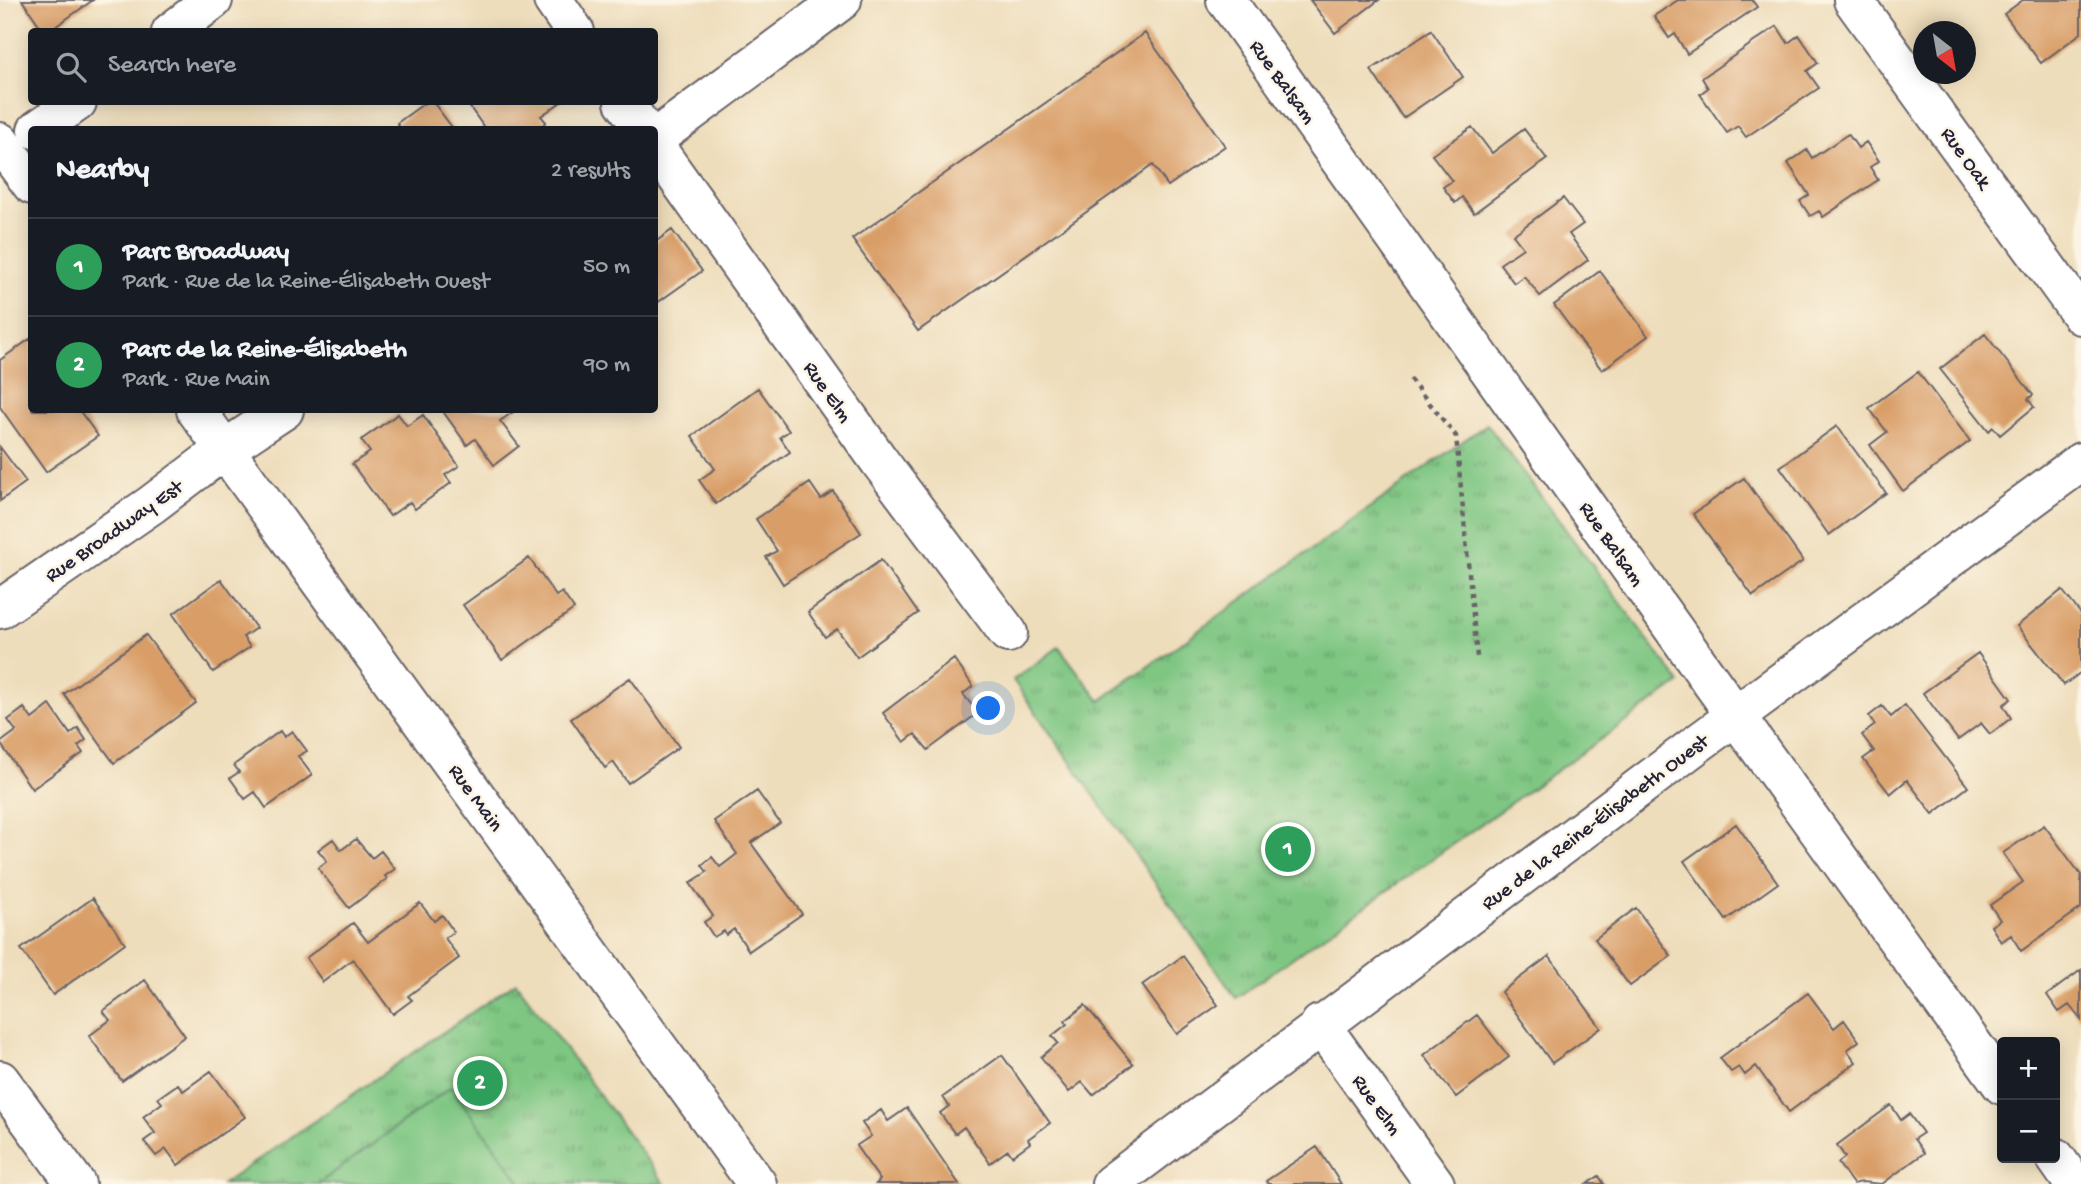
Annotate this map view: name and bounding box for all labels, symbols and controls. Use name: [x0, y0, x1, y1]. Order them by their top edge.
north arrow: [1913, 21, 1976, 84]
search box: [28, 28, 658, 105]
street label: Rue Balsam: [1242, 36, 1320, 130]
icon: search: [52, 48, 90, 86]
text: Search here: [108, 51, 236, 82]
street label: Rue Oak: [1933, 123, 1996, 197]
text: Nearby: [56, 154, 149, 189]
text: 2 results: [551, 158, 630, 185]
text: Parc Broadway: [123, 238, 289, 269]
text: 1: [74, 254, 84, 281]
text: 50 m: [583, 254, 630, 281]
text: Park · Rue de la Reine-Élisabeth Ouest: [123, 269, 489, 296]
text: Parc de la Reine-Élisabeth: [123, 336, 407, 367]
text: 2: [73, 352, 85, 379]
text: 90 m: [584, 352, 630, 379]
street label: Rue Elm: [796, 357, 856, 429]
text: Park · Rue Main: [123, 367, 270, 394]
street label: Rue Broadway Est: [41, 475, 191, 590]
street label: Rue Balsam: [1572, 498, 1649, 592]
your location: [971, 691, 1005, 725]
street label: Rue de la Reine-Élisabeth Ouest: [1478, 729, 1717, 917]
street label: Rue Main: [441, 760, 507, 838]
pin: 1: [1265, 823, 1311, 875]
map controls: [1997, 1037, 2060, 1163]
button: +: [1997, 1037, 2060, 1100]
pin: 2: [457, 1057, 503, 1109]
street label: Rue Elm: [1345, 1071, 1406, 1142]
button: −: [1997, 1100, 2060, 1163]

